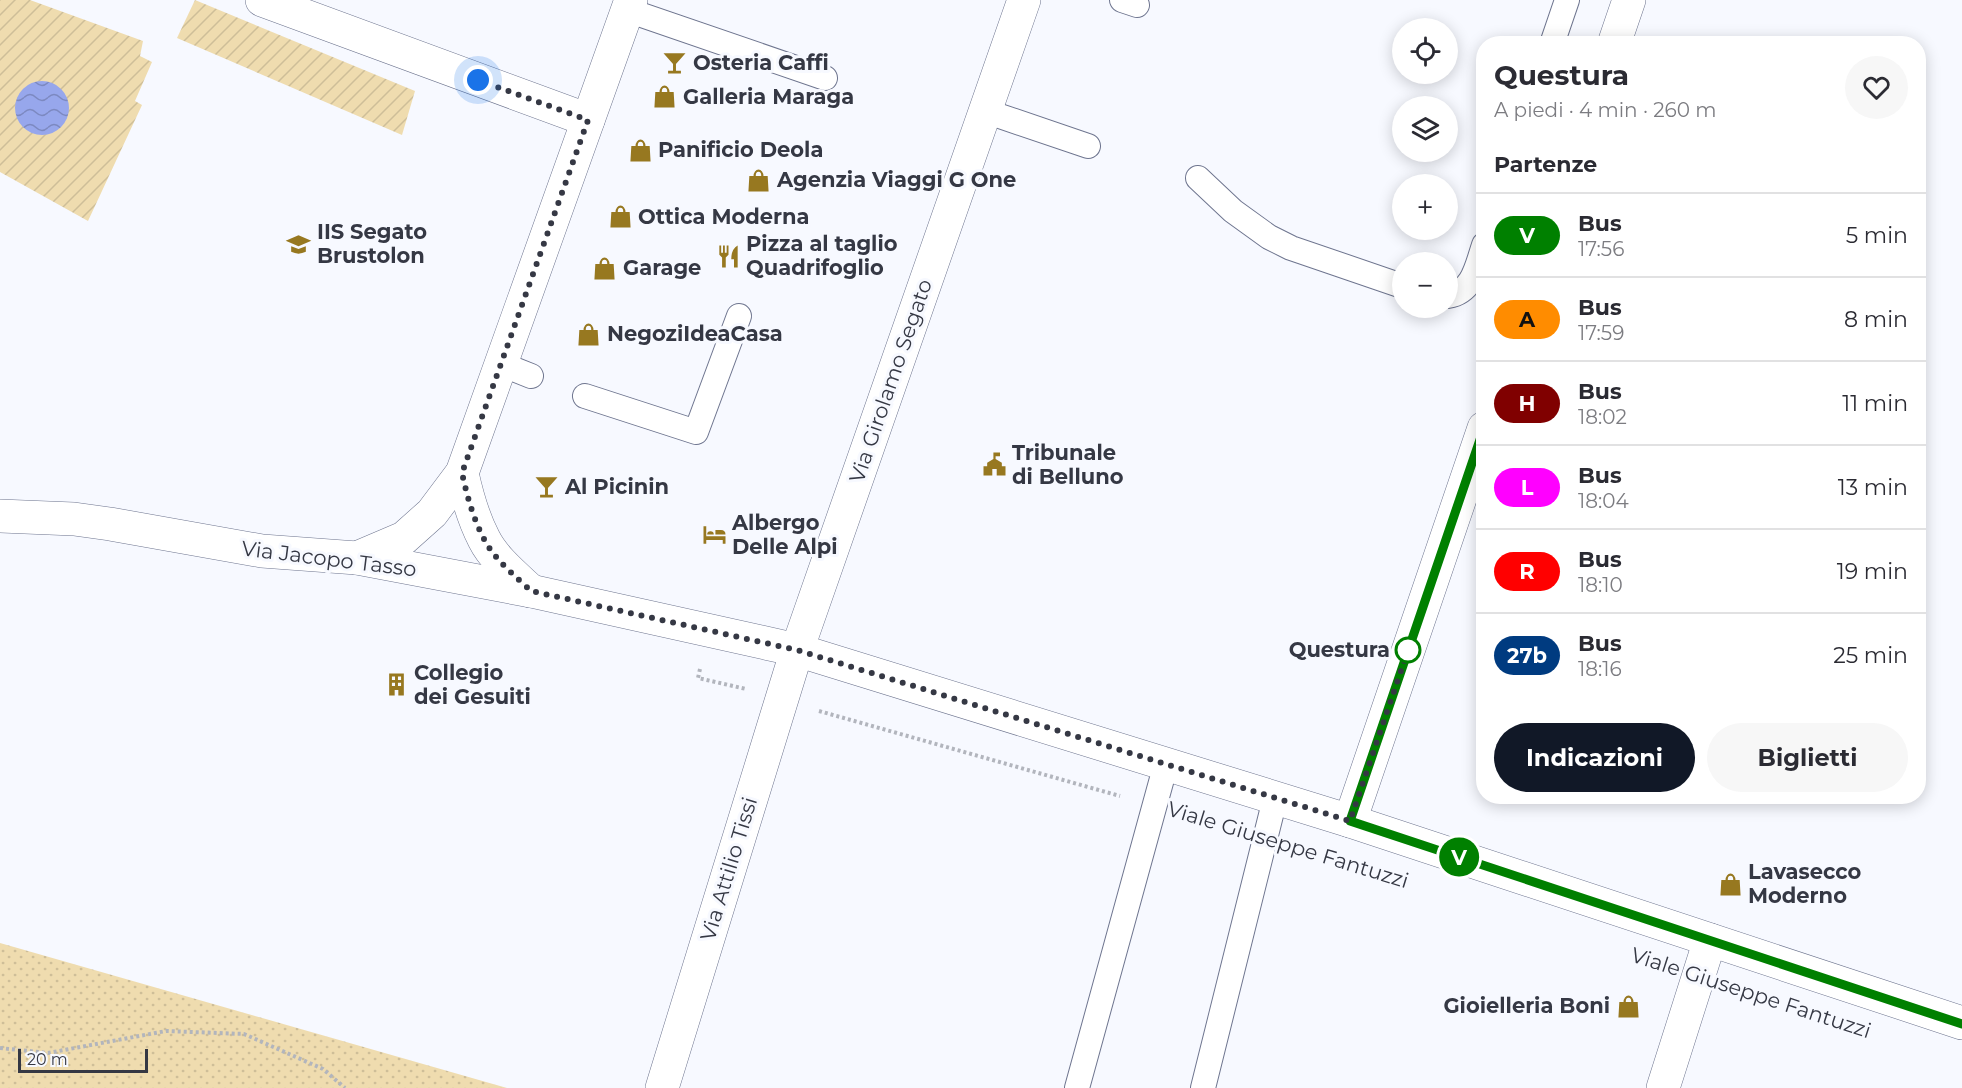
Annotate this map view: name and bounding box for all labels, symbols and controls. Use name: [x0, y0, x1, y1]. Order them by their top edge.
map controls: [1392, 18, 1458, 318]
button: locate: [1392, 18, 1458, 84]
bar icon: Osteria Caffi: [662, 50, 688, 76]
place label: Osteria Caffi: [693, 50, 829, 75]
button: heart: [1845, 56, 1908, 119]
text: Questura: [1494, 58, 1629, 92]
your location: [463, 65, 493, 95]
shop icon: Galleria Maraga: [652, 84, 678, 110]
place label: Galleria Maraga: [683, 84, 854, 109]
button: layers: [1392, 96, 1458, 162]
text: A piedi · 4 min · 260 m: [1494, 98, 1716, 122]
shop icon: Panificio Deola: [627, 137, 653, 163]
place label: Panificio Deola: [658, 137, 823, 162]
text: Partenze: [1494, 151, 1597, 178]
shop icon: Agenzia Viaggi G One: [746, 167, 772, 193]
place label: Agenzia Viaggi G One: [776, 167, 1016, 192]
button: +: [1392, 174, 1458, 240]
shop icon: Ottica Moderna: [607, 204, 633, 230]
place label: Ottica Moderna: [638, 204, 810, 229]
text: Bus: [1578, 210, 1622, 237]
place label: IIS Segato Brustolon: [317, 219, 427, 268]
text: 5 min: [1846, 222, 1908, 249]
text: V: [1519, 223, 1535, 248]
school or university icon: IIS Segato Brustolon: [286, 231, 312, 257]
place label: Pizza al taglio Quadrifoglio: [746, 231, 898, 280]
text: 17:56: [1578, 237, 1624, 261]
restaurant icon: Pizza al taglio Quadrifoglio: [715, 243, 741, 269]
button: −: [1392, 252, 1458, 318]
shop icon: Garage: [592, 255, 618, 281]
place label: Garage: [623, 255, 701, 280]
street label: Via Girolamo Segato: [844, 276, 937, 486]
text: Bus: [1578, 294, 1622, 321]
text: 8 min: [1844, 306, 1908, 333]
text: A: [1519, 307, 1535, 332]
shop icon: NegoziIdeaCasa: [576, 321, 602, 347]
place label: NegoziIdeaCasa: [607, 321, 783, 346]
text: 17:59: [1578, 321, 1624, 345]
text: Bus: [1578, 378, 1622, 405]
text: 11 min: [1842, 390, 1908, 417]
text: H: [1519, 391, 1535, 416]
text: 18:02: [1578, 405, 1627, 429]
place label: Tribunale di Belluno: [1012, 440, 1124, 489]
public building icon: Tribunale di Belluno: [981, 452, 1007, 478]
text: Bus: [1578, 462, 1622, 489]
bar icon: Al Picinin: [534, 474, 560, 500]
place label: Al Picinin: [564, 474, 669, 499]
text: 13 min: [1838, 474, 1908, 501]
text: L: [1521, 475, 1533, 500]
text: 18:04: [1578, 489, 1629, 513]
place label: Albergo Delle Alpi: [731, 510, 838, 559]
hotel icon: Albergo Delle Alpi: [701, 522, 727, 548]
street label: Via Jacopo Tasso: [240, 535, 418, 582]
text: Bus: [1578, 546, 1622, 573]
text: 19 min: [1837, 558, 1908, 585]
text: R: [1519, 559, 1535, 584]
text: 18:10: [1578, 573, 1623, 597]
text: Bus: [1578, 630, 1622, 657]
place label: Questura: [1289, 637, 1390, 662]
marker: Questura: [1395, 637, 1421, 663]
text: 25 min: [1833, 642, 1908, 669]
text: 27b: [1507, 643, 1547, 668]
text: 18:16: [1578, 657, 1622, 681]
place label: Collegio dei Gesuiti: [414, 660, 531, 709]
building icon: Collegio dei Gesuiti: [383, 672, 409, 698]
button: Indicazioni: [1494, 723, 1695, 792]
button: Biglietti: [1707, 723, 1908, 792]
street label: Via Attilio Tissi: [695, 794, 762, 944]
street label: Viale Giuseppe Fantuzzi: [1165, 796, 1412, 893]
line badge: V: [1440, 838, 1478, 876]
text: V: [1451, 845, 1467, 870]
place label: Lavasecco Moderno: [1748, 859, 1862, 908]
shop icon: Lavasecco Moderno: [1717, 871, 1743, 897]
street label: Viale Giuseppe Fantuzzi: [1628, 942, 1874, 1043]
place label: Gioielleria Boni: [1443, 993, 1610, 1018]
shop icon: Gioielleria Boni: [1615, 993, 1641, 1019]
scale bar: [18, 1046, 148, 1074]
text: 20 m: [27, 1050, 68, 1069]

